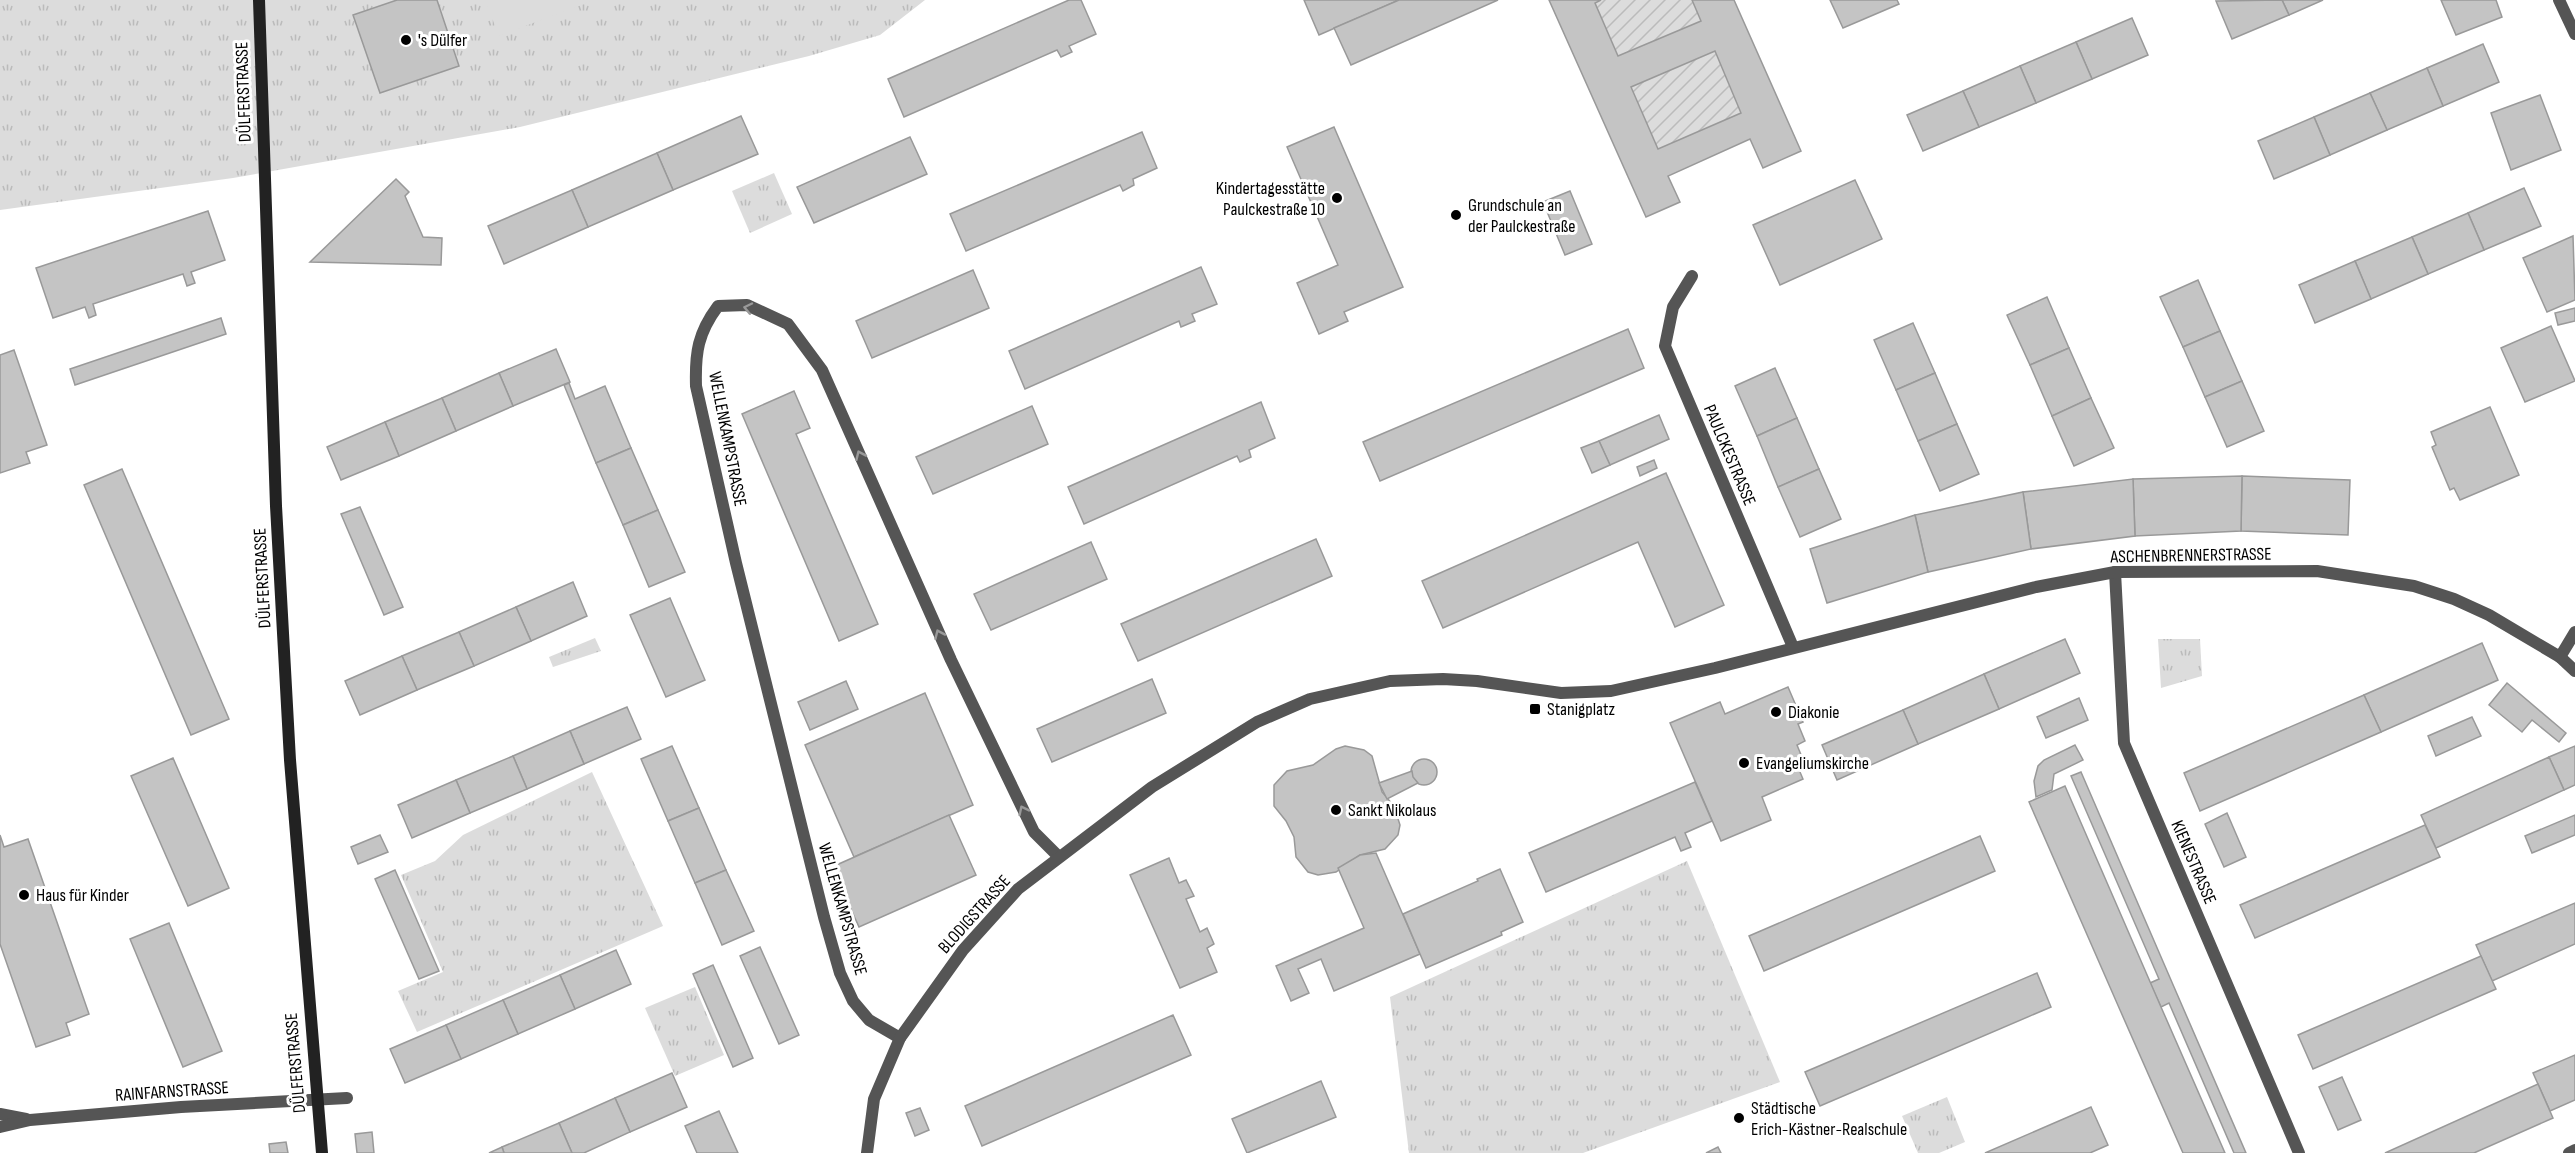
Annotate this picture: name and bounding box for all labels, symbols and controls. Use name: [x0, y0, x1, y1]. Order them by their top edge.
place label: 's Dülfer: [418, 30, 467, 51]
marker: 's Dülfer: [399, 33, 413, 47]
street label: DÜLFERSTRASSE: [231, 41, 256, 143]
place label: Kindertagesstätte Paulckestraße 10: [1216, 178, 1325, 220]
marker: Kindertagesstätte Paulckestraße 10: [1330, 191, 1344, 205]
place label: Grundschule an der Paulckestraße: [1468, 195, 1576, 237]
marker: Grundschule an der Paulckestraße: [1449, 208, 1463, 222]
one-way arrow: [743, 302, 753, 315]
street label: WELLENKAMPSTRASSE: [704, 370, 751, 508]
street label: PAULCKESTRASSE: [1699, 402, 1760, 509]
one-way arrow: [856, 451, 868, 462]
street label: DÜLFERSTRASSE: [249, 527, 276, 629]
street label: ASCHENBRENNERSTRASSE: [2109, 544, 2272, 567]
one-way arrow: [934, 629, 946, 640]
place label: Stanigplatz: [1547, 699, 1616, 720]
marker: Stanigplatz: [1528, 702, 1542, 716]
place label: Diakonie: [1788, 702, 1839, 723]
marker: Diakonie: [1769, 705, 1783, 719]
place label: Evangeliumskirche: [1756, 753, 1869, 774]
marker: Evangeliumskirche: [1737, 756, 1751, 770]
place label: Sankt Nikolaus: [1348, 800, 1436, 821]
marker: Sankt Nikolaus: [1329, 803, 1343, 817]
one-way arrow: [1019, 805, 1031, 816]
street label: KIENESTRASSE: [2166, 817, 2221, 907]
street label: WELLENKAMPSTRASSE: [814, 841, 871, 978]
street label: BLODIGSTRASSE: [934, 871, 1015, 958]
place label: Haus für Kinder: [36, 885, 129, 906]
marker: Haus für Kinder: [17, 888, 31, 902]
street label: DÜLFERSTRASSE: [281, 1012, 310, 1114]
street label: RAINFARNSTRASSE: [114, 1077, 230, 1106]
place label: Städtische Erich-Kästner-Realschule: [1751, 1098, 1907, 1140]
marker: Städtische Erich-Kästner-Realschule: [1732, 1111, 1746, 1125]

